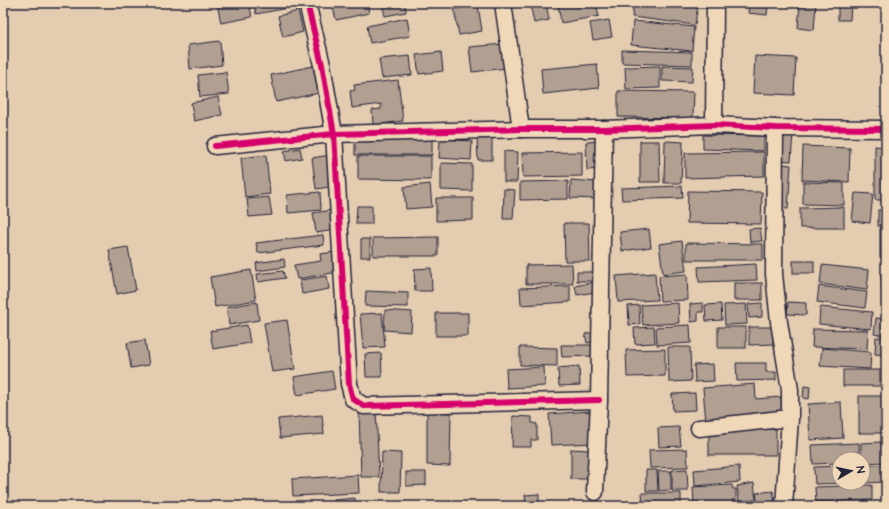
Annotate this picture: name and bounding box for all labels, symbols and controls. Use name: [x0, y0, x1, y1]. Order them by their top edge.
north arrow: [831, 451, 871, 491]
text: N: [852, 465, 868, 474]

